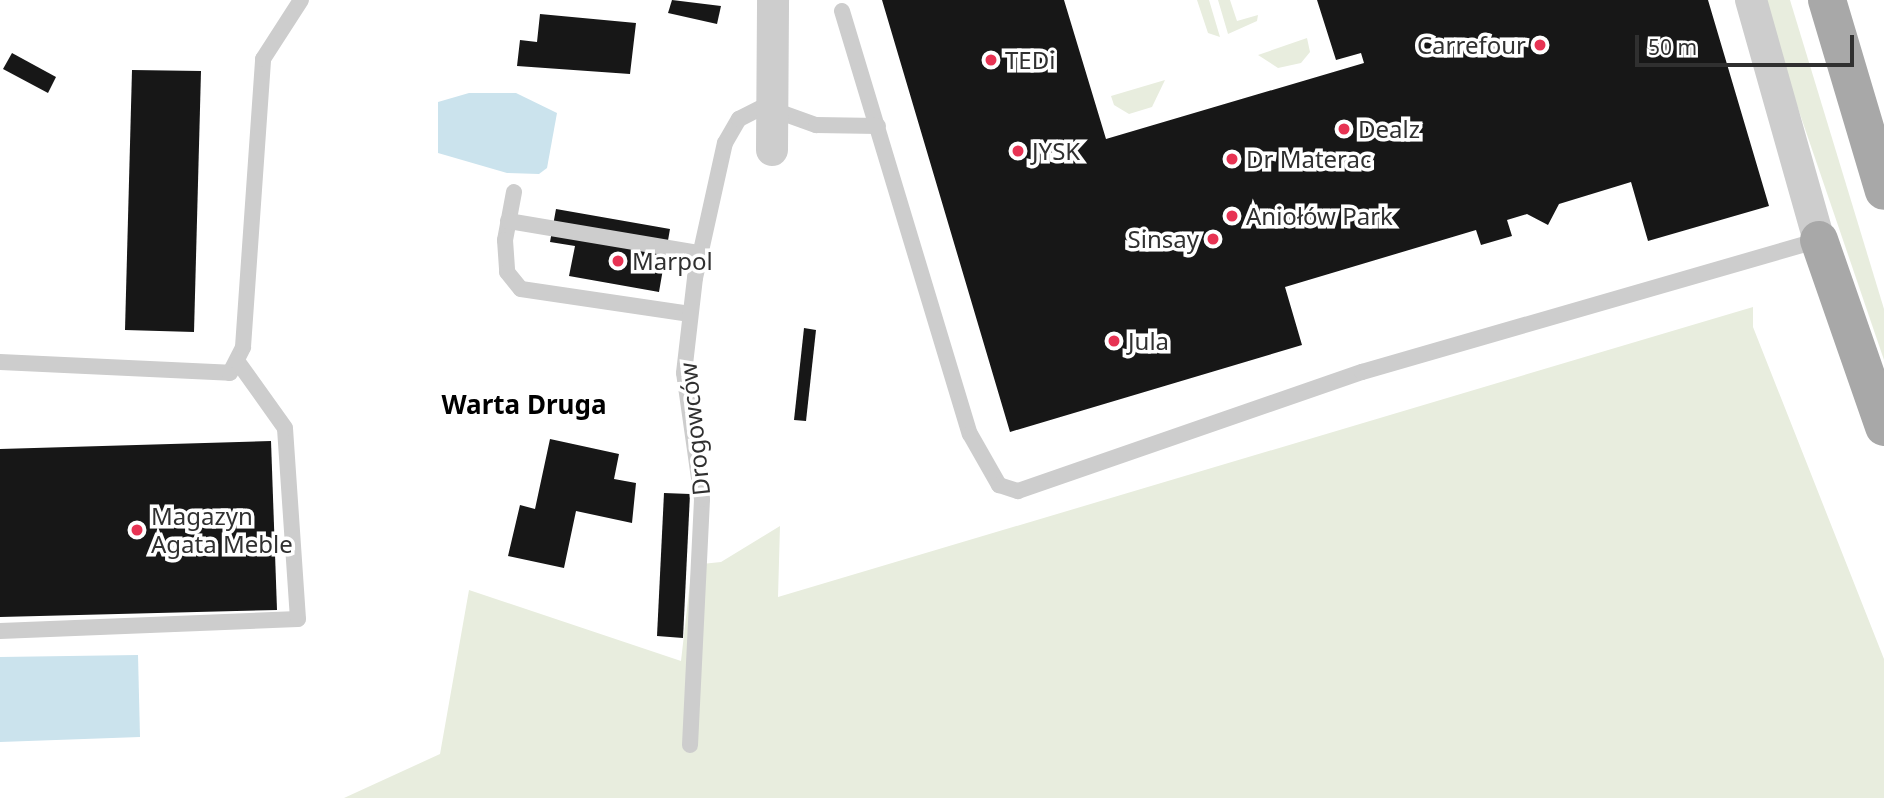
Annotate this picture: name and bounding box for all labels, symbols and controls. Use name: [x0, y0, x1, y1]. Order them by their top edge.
scale bar: [1639, 21, 1858, 65]
place label: Carrefour: [1417, 31, 1526, 59]
text: 50 m: [1648, 33, 1697, 61]
marker: Carrefour: [1532, 37, 1548, 53]
place label: TEDi: [1005, 46, 1055, 74]
marker: TEDi: [983, 52, 999, 68]
place label: Dealz: [1358, 115, 1420, 143]
marker: Dealz: [1336, 121, 1352, 137]
place label: JYSK: [1032, 137, 1080, 165]
marker: JYSK: [1010, 143, 1026, 159]
place label: Dr Materac: [1246, 145, 1372, 173]
marker: Dr Materac: [1224, 151, 1240, 167]
place label: Aniołów Park: [1246, 202, 1393, 230]
marker: Aniołów Park: [1224, 208, 1240, 224]
place label: Sinsay: [1128, 225, 1199, 253]
marker: Sinsay: [1205, 231, 1221, 247]
place label: Marpol: [632, 247, 713, 275]
marker: Marpol: [610, 253, 626, 269]
place label: Jula: [1128, 327, 1169, 355]
marker: Jula: [1106, 333, 1122, 349]
street label: Drogowców: [673, 361, 715, 497]
district label: Warta Druga: [442, 389, 606, 421]
place label: Magazyn Agata Meble: [151, 502, 293, 558]
marker: Magazyn Agata Meble: [129, 522, 145, 538]

